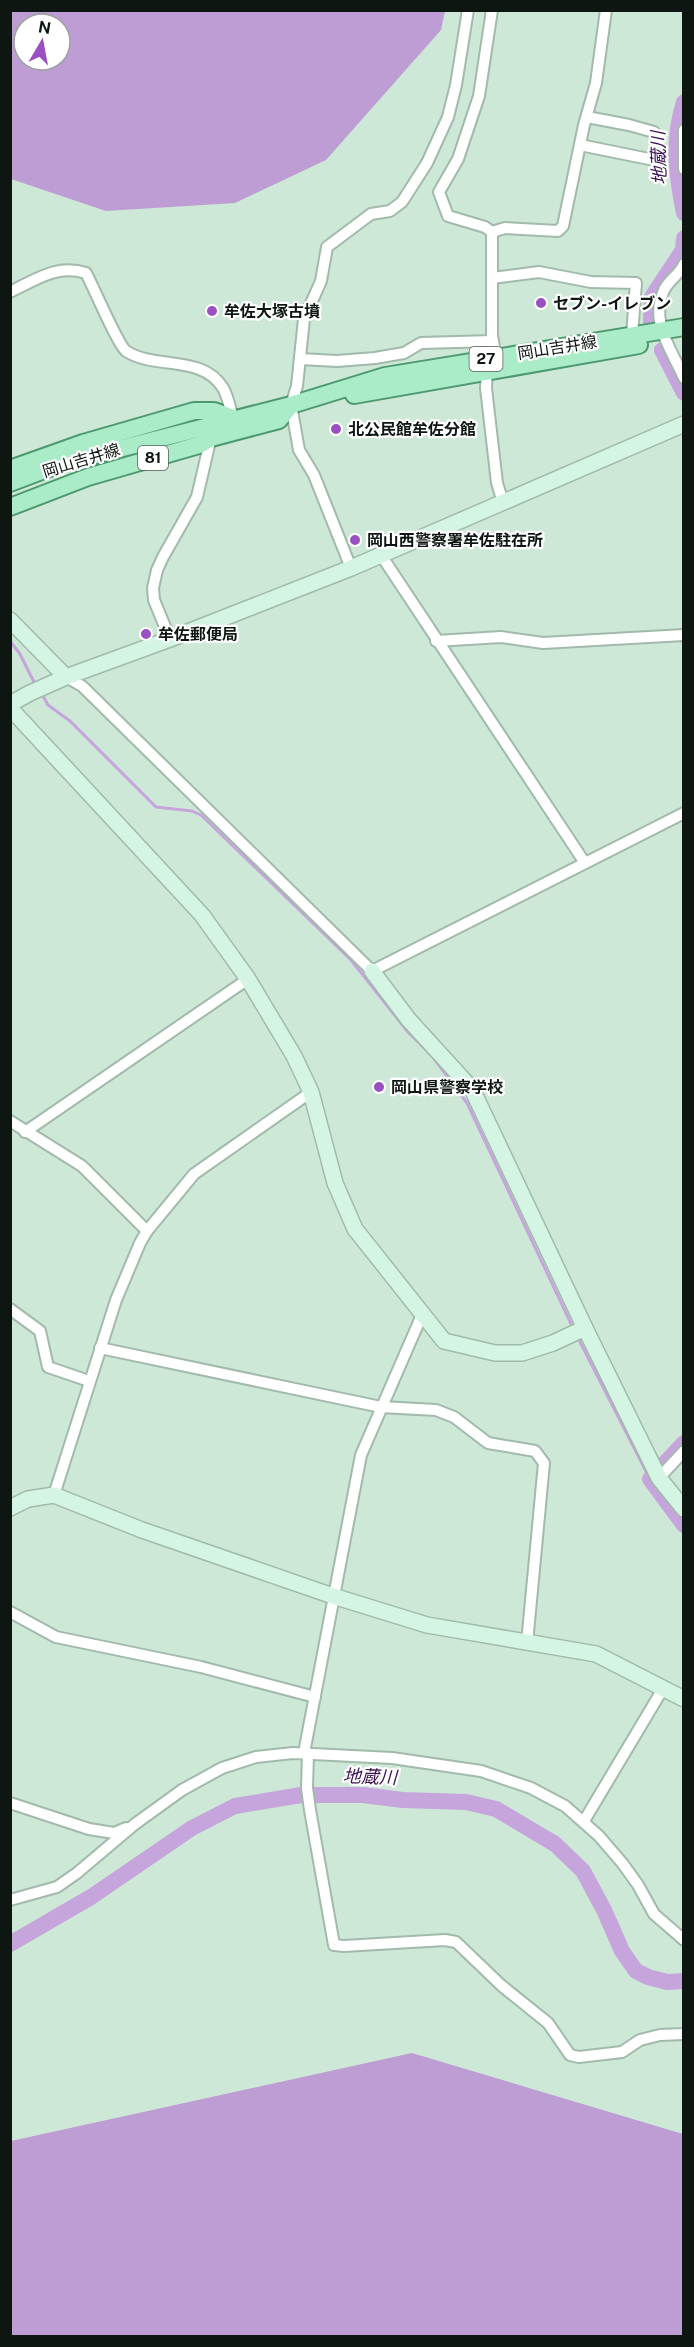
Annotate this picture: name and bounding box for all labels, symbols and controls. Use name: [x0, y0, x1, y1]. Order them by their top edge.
north arrow: [12, 12, 72, 72]
text: N: [37, 17, 52, 38]
water label: 地蔵川: [647, 129, 670, 185]
place label: セブン-イレブン: [553, 294, 671, 313]
marker: セブン-イレブン: [534, 296, 548, 310]
place label: 牟佐大塚古墳: [224, 302, 320, 321]
marker: 牟佐大塚古墳: [205, 304, 219, 318]
street label: 岡山吉井線: [516, 332, 598, 363]
road number: 27: [470, 347, 502, 371]
place label: 北公民館牟佐分館: [348, 420, 476, 439]
marker: 北公民館牟佐分館: [329, 422, 343, 436]
street label: 岡山吉井線: [40, 440, 122, 481]
road number: 81: [138, 446, 168, 470]
place label: 岡山西警察署牟佐駐在所: [367, 531, 543, 550]
marker: 岡山西警察署牟佐駐在所: [348, 533, 362, 547]
place label: 牟佐郵便局: [158, 625, 238, 644]
marker: 牟佐郵便局: [139, 627, 153, 641]
place label: 岡山県警察学校: [391, 1078, 503, 1097]
marker: 岡山県警察学校: [372, 1080, 386, 1094]
water label: 地蔵川: [343, 1765, 399, 1788]

